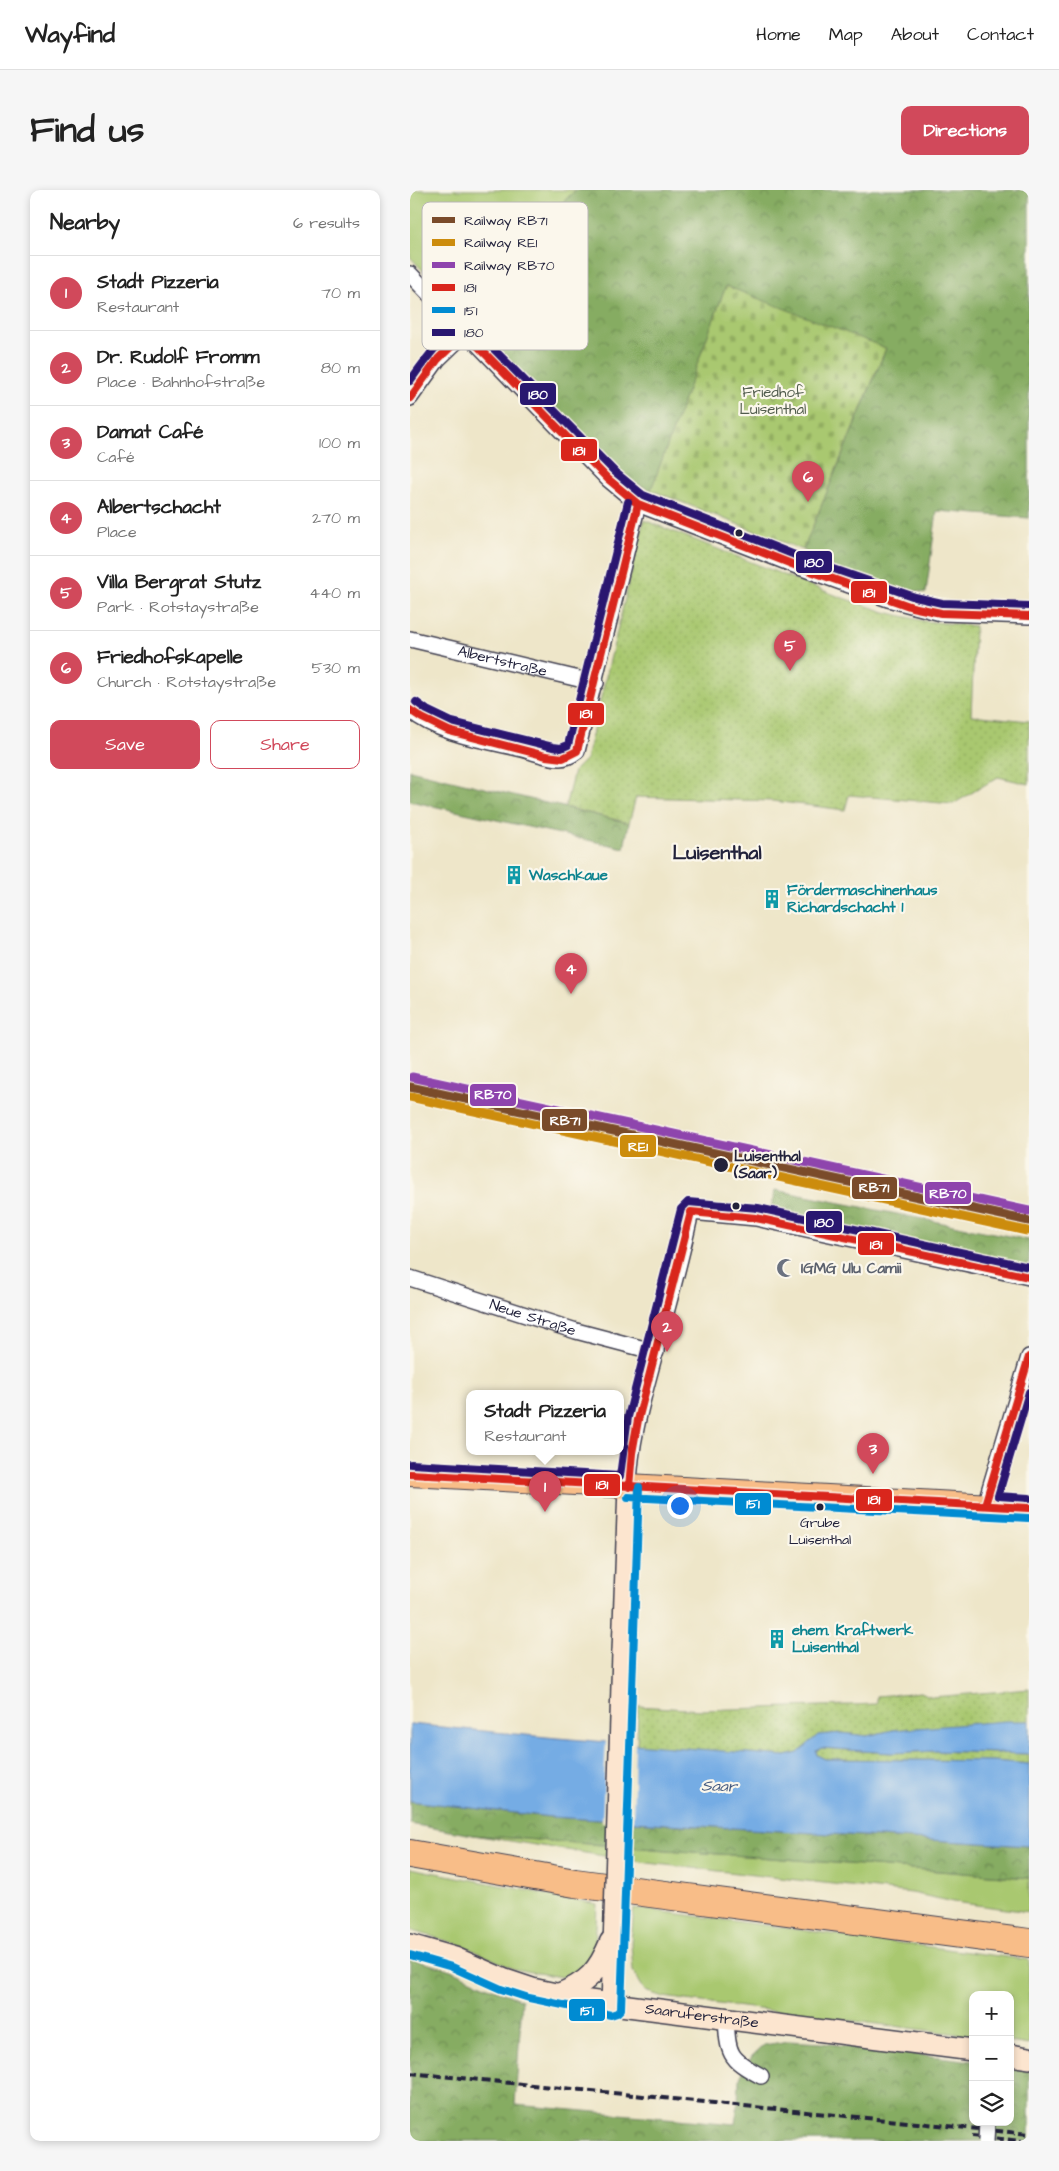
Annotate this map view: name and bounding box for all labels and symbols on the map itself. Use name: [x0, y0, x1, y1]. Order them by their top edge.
legend: [422, 202, 588, 350]
text: Railway RB71: [464, 211, 548, 231]
text: Railway RE1: [464, 233, 537, 253]
text: Railway RB70: [464, 256, 555, 276]
text: 181: [464, 278, 477, 298]
text: 151: [464, 301, 478, 321]
text: 180: [464, 323, 484, 343]
line badge: 180: [519, 382, 557, 406]
park label: Friedhof Luisenthal: [740, 382, 806, 420]
text: 180: [528, 385, 548, 405]
line badge: 181: [560, 438, 598, 462]
text: 181: [573, 441, 586, 461]
pin: 6: [792, 461, 824, 502]
unlabelled marker: [734, 528, 744, 538]
line badge: 180: [795, 550, 833, 574]
text: 180: [804, 553, 824, 573]
line badge: 181: [850, 580, 888, 604]
text: 181: [863, 583, 876, 603]
pin: 5: [774, 630, 806, 671]
street label: Albertstraße: [456, 640, 549, 682]
line badge: 181: [567, 702, 605, 726]
text: 181: [580, 704, 593, 724]
district label: Luisenthal: [672, 839, 762, 867]
building icon: Waschkaue: [503, 864, 525, 886]
place label: Waschkaue: [528, 865, 608, 886]
place label: Fördermaschinenhaus Richardschacht 1: [787, 880, 938, 918]
building icon: Fördermaschinenhaus Richardschacht 1: [761, 888, 783, 910]
pin: 4: [555, 953, 587, 994]
line badge: RB70: [469, 1083, 517, 1107]
text: RB70: [474, 1085, 512, 1105]
line badge: RB71: [541, 1108, 588, 1132]
text: RB71: [550, 1111, 580, 1131]
line badge: RE1: [619, 1134, 657, 1158]
text: RE1: [628, 1137, 648, 1157]
place label: Luisenthal (Saar): [733, 1146, 802, 1184]
marker: Luisenthal (Saar): [712, 1156, 730, 1174]
line badge: RB71: [851, 1176, 898, 1200]
text: RB71: [859, 1178, 889, 1198]
line badge: RB70: [924, 1181, 972, 1205]
text: RB70: [929, 1184, 967, 1204]
unlabelled marker: [731, 1201, 741, 1211]
line badge: 180: [805, 1210, 843, 1234]
text: 180: [814, 1213, 834, 1233]
line badge: 181: [857, 1232, 895, 1256]
text: 181: [870, 1235, 883, 1255]
mosque icon: IGMG Ulu Camii: [775, 1257, 797, 1279]
place label: IGMG Ulu Camii: [801, 1258, 902, 1279]
street label: Neue Straße: [487, 1294, 579, 1341]
pin: 2: [651, 1311, 683, 1352]
pin: 3: [857, 1433, 889, 1474]
pin: 1: [529, 1471, 561, 1512]
line badge: 181: [583, 1473, 621, 1497]
text: 181: [596, 1475, 609, 1495]
line badge: 181: [855, 1488, 893, 1512]
text: 181: [868, 1490, 881, 1510]
line badge: 151: [734, 1492, 772, 1516]
your location: [667, 1493, 693, 1519]
text: 151: [746, 1494, 760, 1514]
marker: Grube Luisenthal: [815, 1502, 825, 1512]
place label: Grube Luisenthal: [789, 1513, 851, 1550]
place label: ehem. Kraftwerk Luisenthal: [792, 1620, 914, 1658]
building icon: ehem. Kraftwerk Luisenthal: [766, 1628, 788, 1650]
water label: Saar: [701, 1774, 739, 1798]
line badge: 151: [568, 1998, 606, 2022]
street label: Saaruferstraße: [644, 1998, 760, 2033]
text: 151: [580, 2001, 594, 2021]

